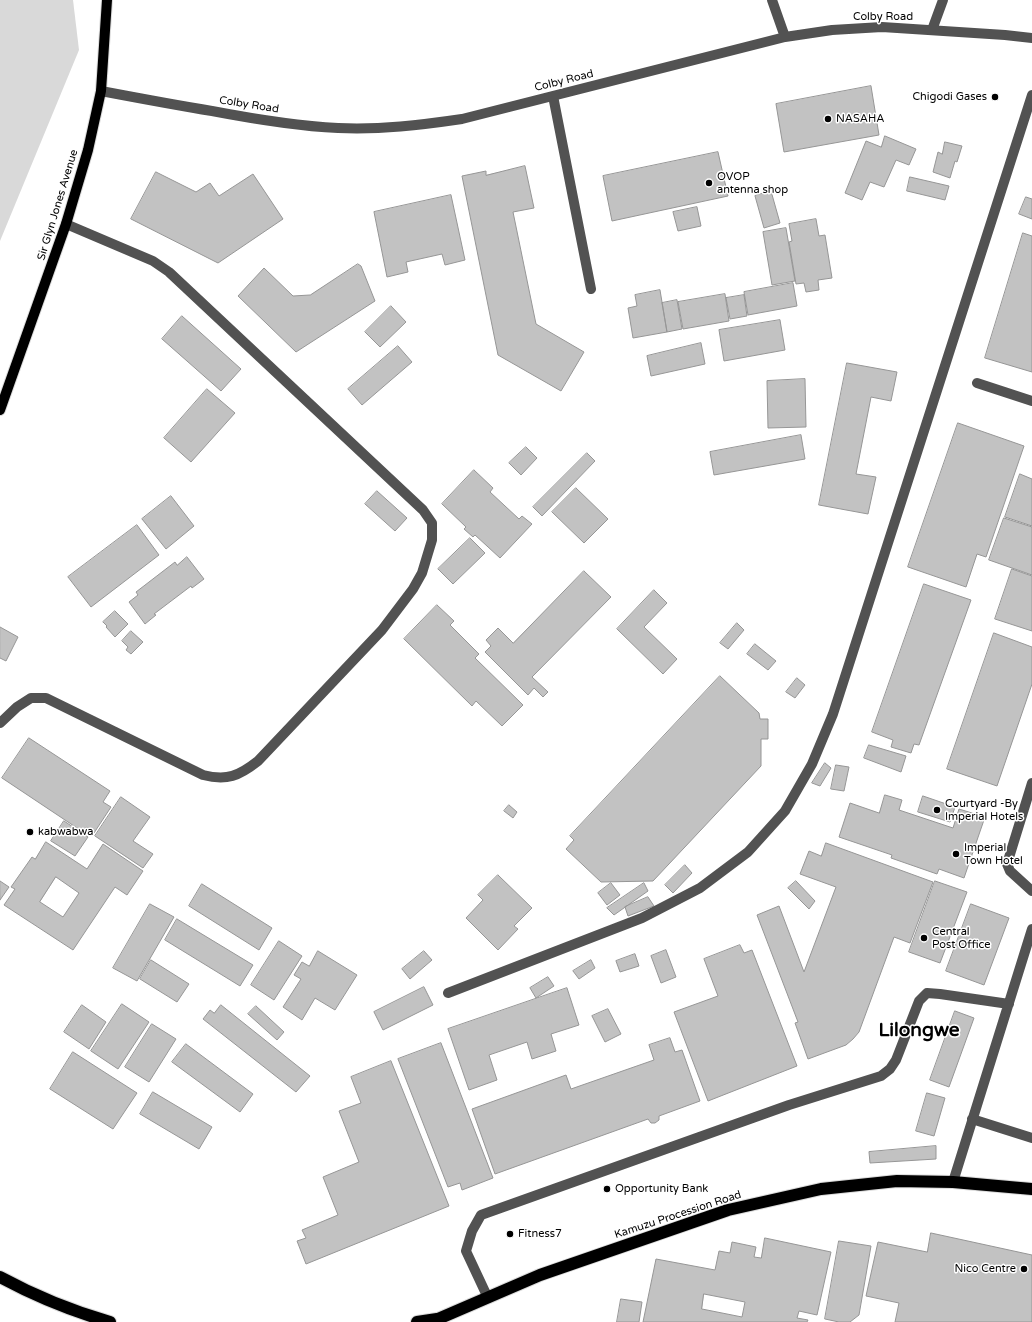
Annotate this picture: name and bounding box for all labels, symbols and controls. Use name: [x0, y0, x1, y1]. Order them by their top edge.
street label: Colby Road: [853, 10, 913, 24]
street label: Colby Road: [533, 67, 595, 95]
place label: Chigodi Gases: [912, 90, 987, 104]
marker: Chigodi Gases: [990, 92, 1000, 102]
street label: Colby Road: [218, 94, 280, 116]
place label: NASAHA: [836, 112, 885, 126]
marker: NASAHA: [823, 114, 833, 124]
street label: Sir Glyn Jones Avenue: [35, 148, 81, 262]
place label: OVOP antenna shop: [717, 170, 788, 196]
marker: OVOP antenna shop: [704, 178, 714, 188]
place label: Courtyard -By Imperial Hotels: [945, 797, 1023, 823]
marker: Courtyard -By Imperial Hotels: [932, 805, 942, 815]
place label: kabwabwa: [38, 825, 93, 839]
marker: kabwabwa: [25, 827, 35, 837]
place label: Imperial Town Hotel: [964, 841, 1023, 867]
marker: Imperial Town Hotel: [951, 849, 961, 859]
place label: Central Post Office: [932, 925, 991, 951]
marker: Central Post Office: [919, 933, 929, 943]
district label: Lilongwe: [878, 1020, 960, 1042]
place label: Opportunity Bank: [615, 1182, 708, 1196]
marker: Opportunity Bank: [602, 1184, 612, 1194]
street label: Kamuzu Procession Road: [613, 1188, 743, 1242]
place label: Fitness7: [518, 1227, 562, 1241]
marker: Fitness7: [505, 1229, 515, 1239]
place label: Nico Centre: [954, 1262, 1016, 1276]
marker: Nico Centre: [1019, 1264, 1029, 1274]

